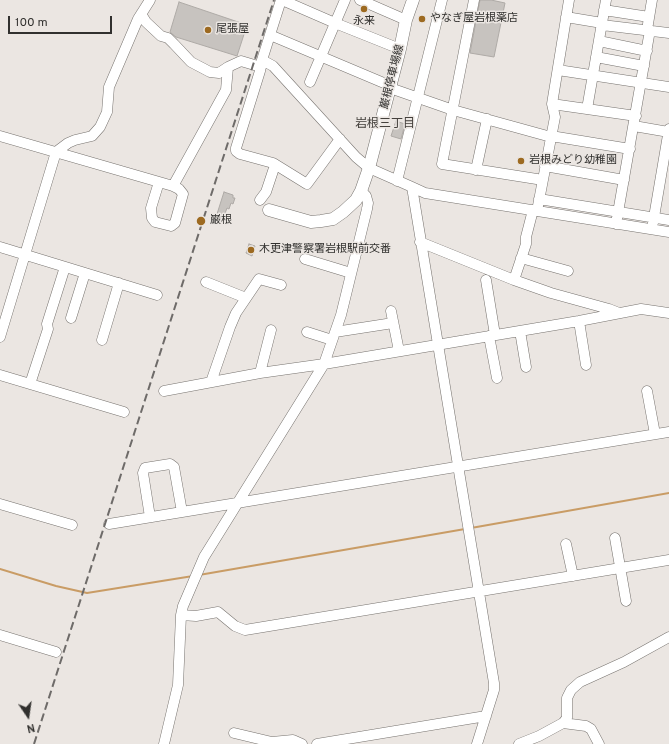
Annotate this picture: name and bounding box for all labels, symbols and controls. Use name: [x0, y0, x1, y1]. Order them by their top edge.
marker: 永来: [359, 4, 369, 14]
scale bar: [10, 8, 114, 34]
place label: やなぎ屋岩根薬店: [430, 12, 518, 26]
marker: やなぎ屋岩根薬店: [417, 14, 427, 24]
text: 100 m: [15, 15, 48, 31]
place label: 永来: [353, 15, 375, 29]
place label: 尾張屋: [216, 23, 249, 37]
marker: 尾張屋: [203, 25, 213, 35]
street label: 巌根停車場線: [379, 43, 407, 111]
district label: 岩根三丁目: [355, 118, 415, 132]
place label: 岩根みどり幼稚園: [529, 154, 617, 168]
marker: 岩根みどり幼稚園: [516, 156, 526, 166]
place label: 巌根: [210, 214, 232, 228]
marker: 巌根: [195, 215, 207, 227]
place label: 木更津警察署岩根駅前交番: [259, 243, 391, 257]
marker: 木更津警察署岩根駅前交番: [246, 245, 256, 255]
north arrow: [8, 696, 48, 736]
text: N: [25, 720, 36, 735]

